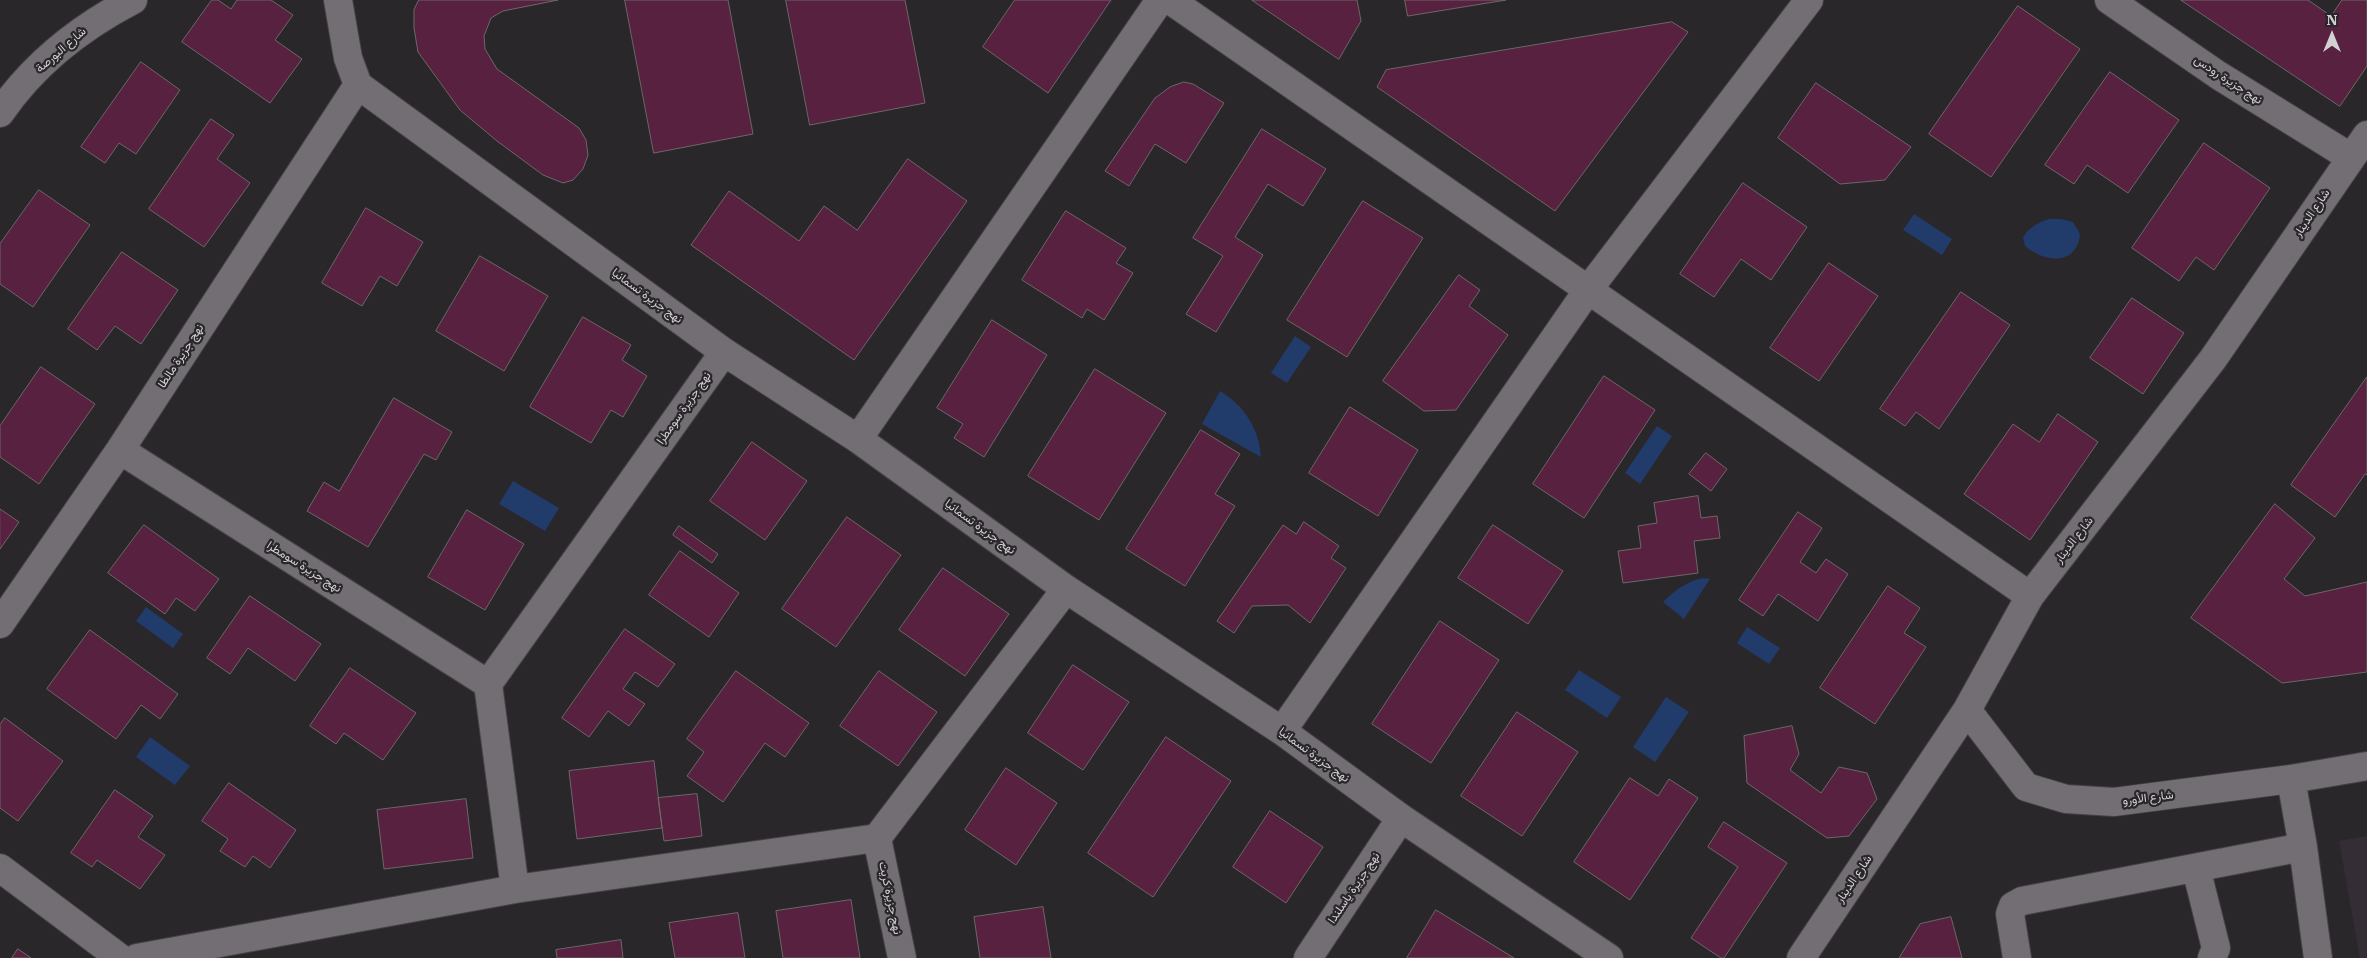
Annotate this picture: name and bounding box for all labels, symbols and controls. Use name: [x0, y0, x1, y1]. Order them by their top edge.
north arrow: [2307, 10, 2357, 60]
text: N: [2326, 11, 2338, 29]
street label: شارع البورصة: [33, 24, 89, 76]
street label: نهج جزيرة رودس: [2191, 53, 2265, 107]
street label: شارع الدينار: [2291, 186, 2333, 240]
street label: نهج جزيرة تسمانيا: [609, 265, 685, 327]
street label: نهج جزيرة مالطا: [155, 321, 207, 391]
street label: نهج جزيرة سومطرا: [654, 369, 714, 447]
street label: نهج جزيرة تسمانيا: [942, 496, 1018, 558]
street label: شارع الدينار: [2052, 514, 2096, 566]
street label: نهج جزيرة سومطرا: [264, 538, 344, 596]
street label: نهج جزيرة تسمانيا: [1276, 724, 1352, 786]
street label: شارع الأورو: [2122, 788, 2174, 808]
street label: نهج جزيرة ياسلندا: [1325, 850, 1383, 926]
street label: شارع الدينار: [1833, 852, 1875, 906]
street label: نهج جزيرة كريت: [875, 860, 905, 936]

